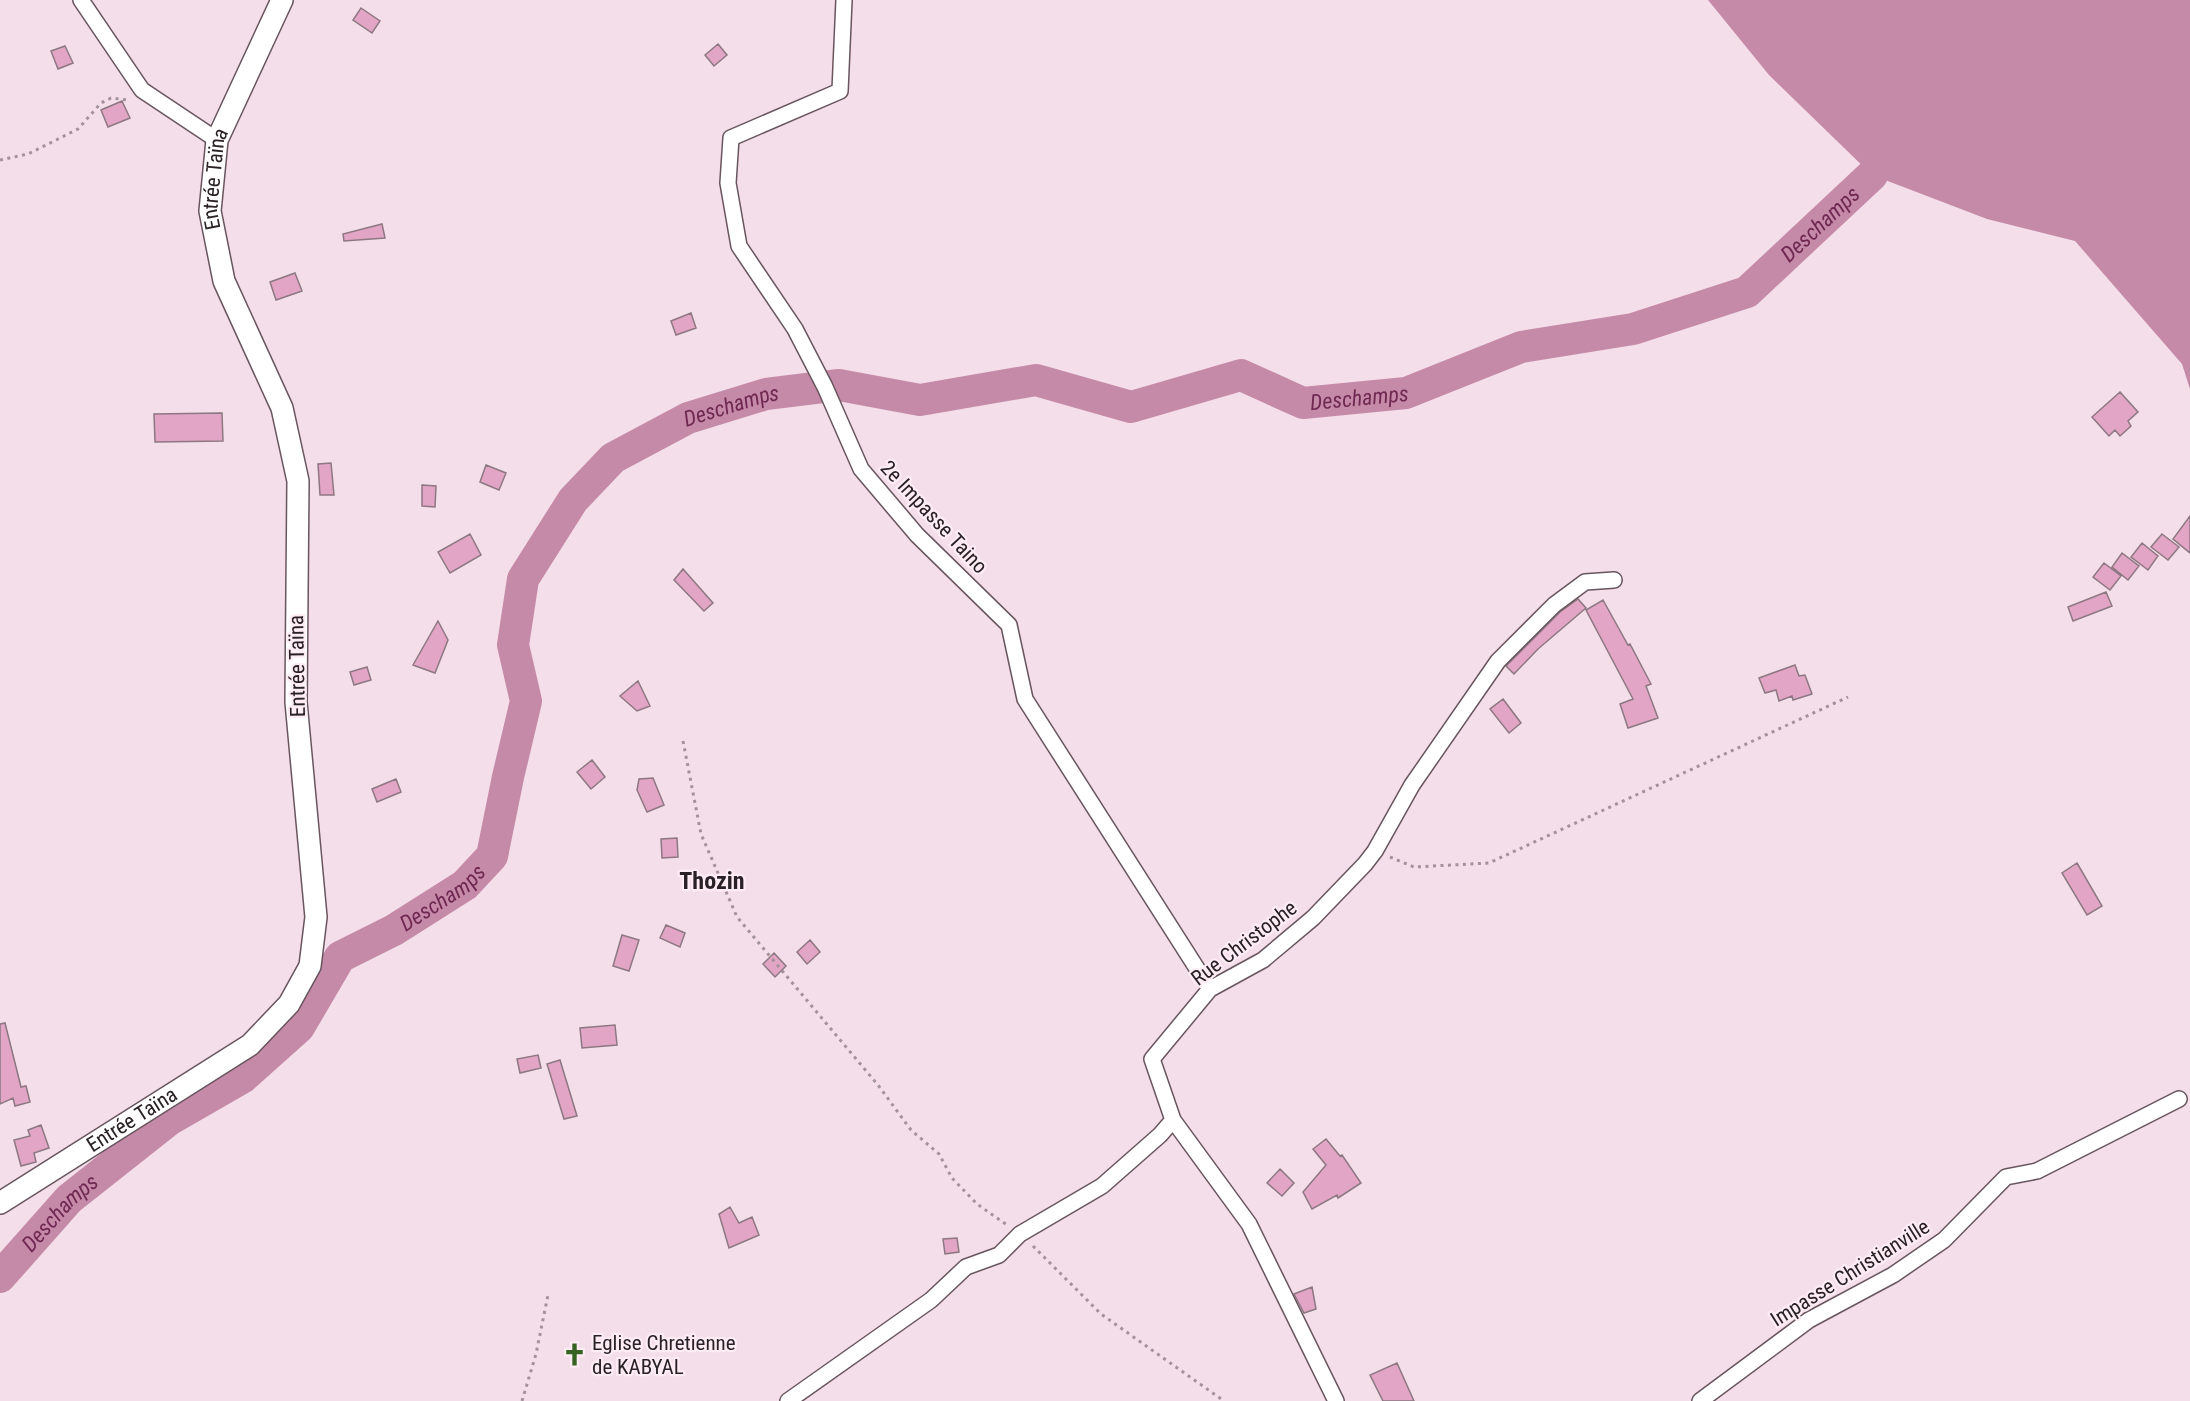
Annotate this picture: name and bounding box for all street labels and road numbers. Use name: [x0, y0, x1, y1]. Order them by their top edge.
street label: Entrée Taïna: [198, 124, 233, 232]
street label: 2e Impasse Taino: [876, 456, 992, 578]
street label: Entrée Taïna: [284, 615, 310, 717]
street label: Rue Christophe: [1187, 896, 1302, 990]
street label: Entrée Taïna: [82, 1082, 181, 1157]
street label: Impasse Christianville: [1766, 1214, 1934, 1332]

